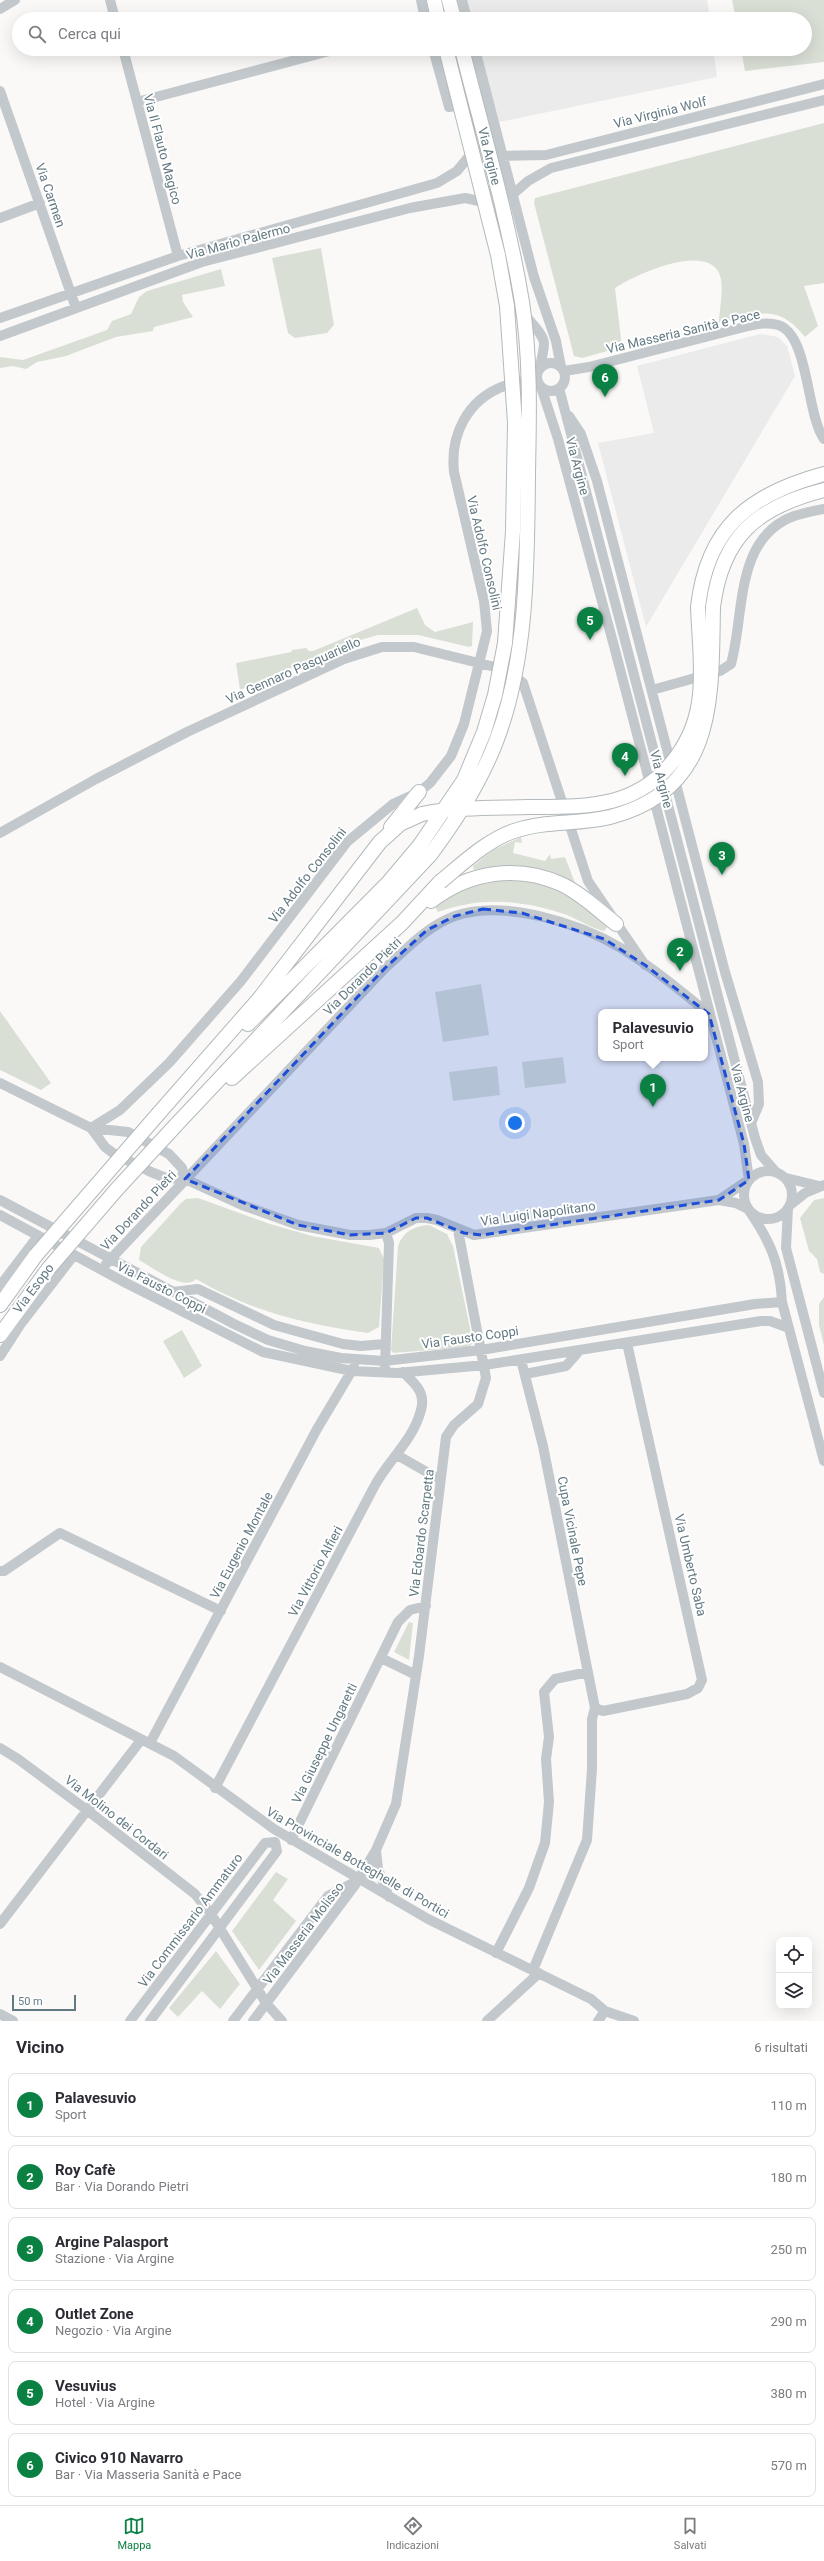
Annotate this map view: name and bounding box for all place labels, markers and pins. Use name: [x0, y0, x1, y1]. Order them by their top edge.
pin: 6: [592, 364, 618, 397]
pin: 5: [577, 607, 603, 640]
pin: 4: [612, 743, 638, 776]
pin: 3: [709, 842, 735, 875]
pin: 2: [667, 938, 693, 971]
pin: 1: [640, 1074, 666, 1107]

